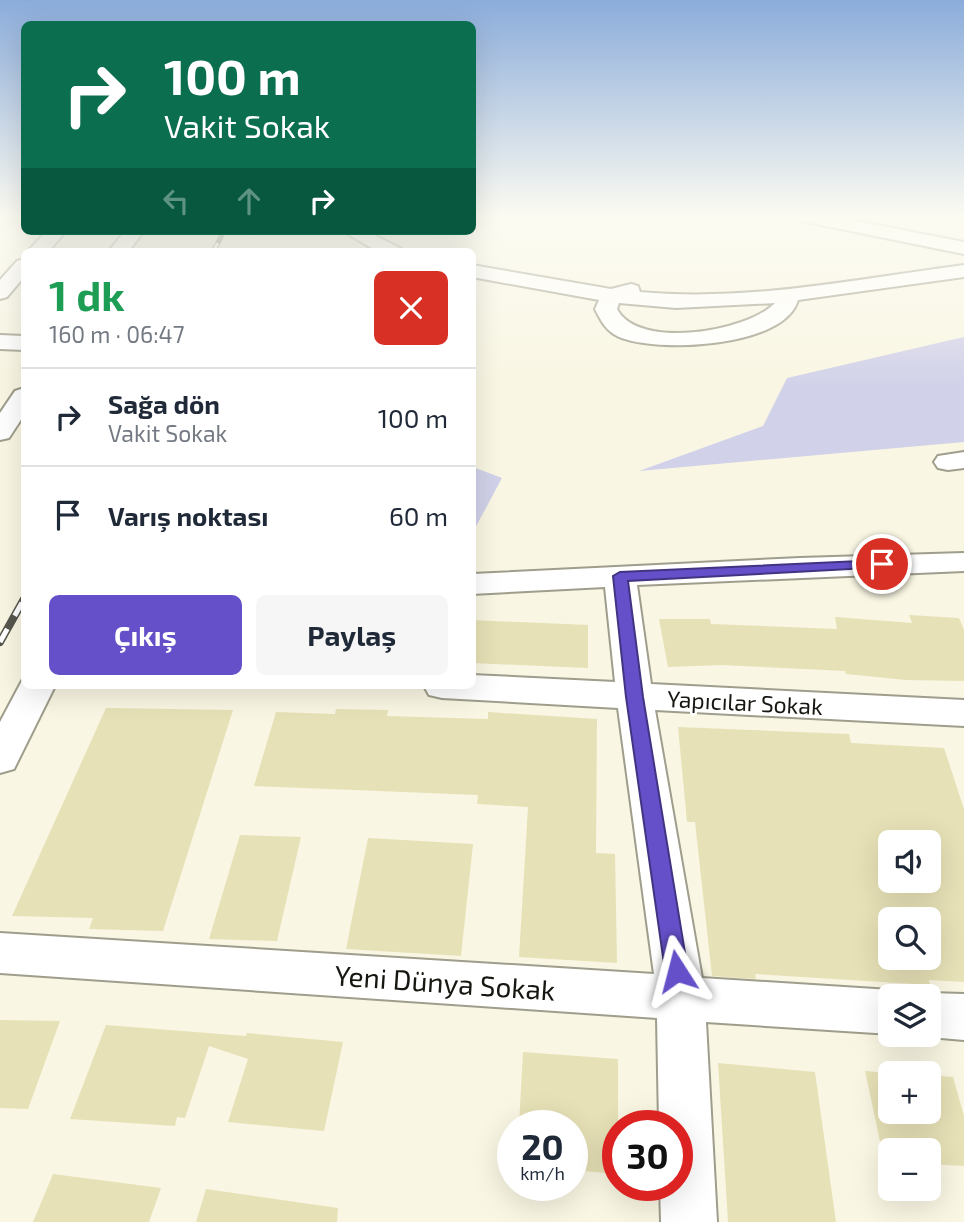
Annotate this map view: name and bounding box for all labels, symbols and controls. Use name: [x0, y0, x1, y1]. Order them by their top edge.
text: 100 m: [164, 46, 301, 105]
icon: right: [49, 49, 140, 140]
text: Vakit Sokak: [164, 106, 330, 144]
icon: left: [157, 182, 195, 220]
icon: ahead: [230, 182, 268, 220]
icon: right: [303, 182, 341, 220]
text: 1 dk: [49, 269, 125, 319]
button: close: [374, 271, 448, 345]
text: 160 m · 06:47: [49, 320, 185, 348]
text: Sağa dön: [108, 388, 220, 419]
icon: right: [49, 398, 87, 436]
text: 100 m: [378, 402, 448, 433]
text: Vakit Sokak: [108, 419, 227, 447]
icon: arrive: [49, 496, 87, 534]
text: Varış noktası: [108, 500, 268, 531]
text: 60 m: [389, 500, 448, 531]
pin: [852, 534, 912, 594]
icon: arrive: [863, 545, 901, 583]
button: Çıkış: [49, 595, 242, 675]
button: Paylaş: [256, 595, 448, 675]
street label: Yapıcılar Sokak: [666, 684, 824, 720]
map controls: [878, 830, 941, 1201]
button: sound: [878, 830, 941, 893]
button: search: [878, 907, 941, 970]
position arrow: [640, 934, 714, 1008]
street label: Yeni Dünya Sokak: [333, 957, 557, 1007]
button: layers: [878, 984, 941, 1047]
button: +: [878, 1061, 941, 1124]
speed limit sign: 30: [602, 1110, 693, 1201]
text: 20: [521, 1125, 564, 1167]
button: −: [878, 1138, 941, 1201]
text: km/h: [520, 1162, 565, 1184]

